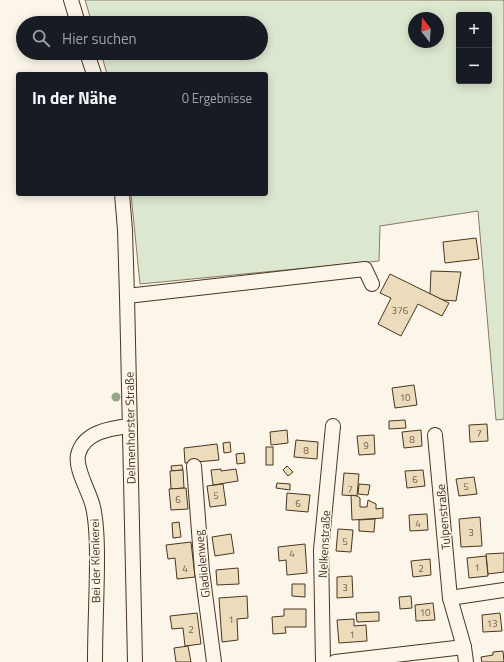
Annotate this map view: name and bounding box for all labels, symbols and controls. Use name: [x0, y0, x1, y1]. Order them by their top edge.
north arrow: [408, 12, 444, 48]
map controls: [456, 12, 492, 84]
button: +: [456, 12, 492, 48]
search box: [16, 16, 268, 60]
icon: search: [30, 27, 52, 49]
text: Hier suchen: [62, 27, 137, 50]
button: −: [456, 48, 492, 84]
text: In der Nähe: [32, 85, 117, 111]
text: 0 Ergebnisse: [182, 88, 252, 108]
house number: 376: [392, 303, 409, 318]
street label: Delmenhorster Straße: [120, 372, 140, 484]
house number: 10: [399, 390, 411, 405]
house number: 7: [476, 426, 482, 441]
house number: 8: [409, 432, 415, 447]
house number: 9: [363, 438, 369, 453]
house number: 8: [303, 443, 309, 458]
house number: 6: [412, 472, 418, 487]
house number: 5: [463, 479, 469, 494]
house number: 7: [347, 482, 353, 497]
street label: Tulpenstraße: [431, 483, 455, 551]
house number: 5: [213, 488, 219, 503]
house number: 6: [175, 492, 181, 507]
house number: 6: [295, 496, 301, 511]
street label: Nelkenstraße: [313, 510, 335, 578]
house number: 4: [415, 516, 421, 531]
street label: Bei der Klenkerei: [85, 519, 105, 603]
house number: 3: [468, 525, 474, 540]
street label: Gladiolenweg: [189, 529, 215, 599]
house number: 5: [342, 534, 348, 549]
house number: 4: [289, 546, 295, 561]
house number: 1: [474, 560, 480, 575]
house number: 4: [182, 561, 188, 576]
house number: 2: [418, 561, 424, 576]
house number: 3: [342, 580, 348, 595]
house number: 10: [419, 605, 431, 620]
house number: 1: [228, 612, 234, 627]
house number: 13: [486, 616, 498, 631]
house number: 2: [188, 622, 194, 637]
house number: 1: [349, 627, 355, 642]

